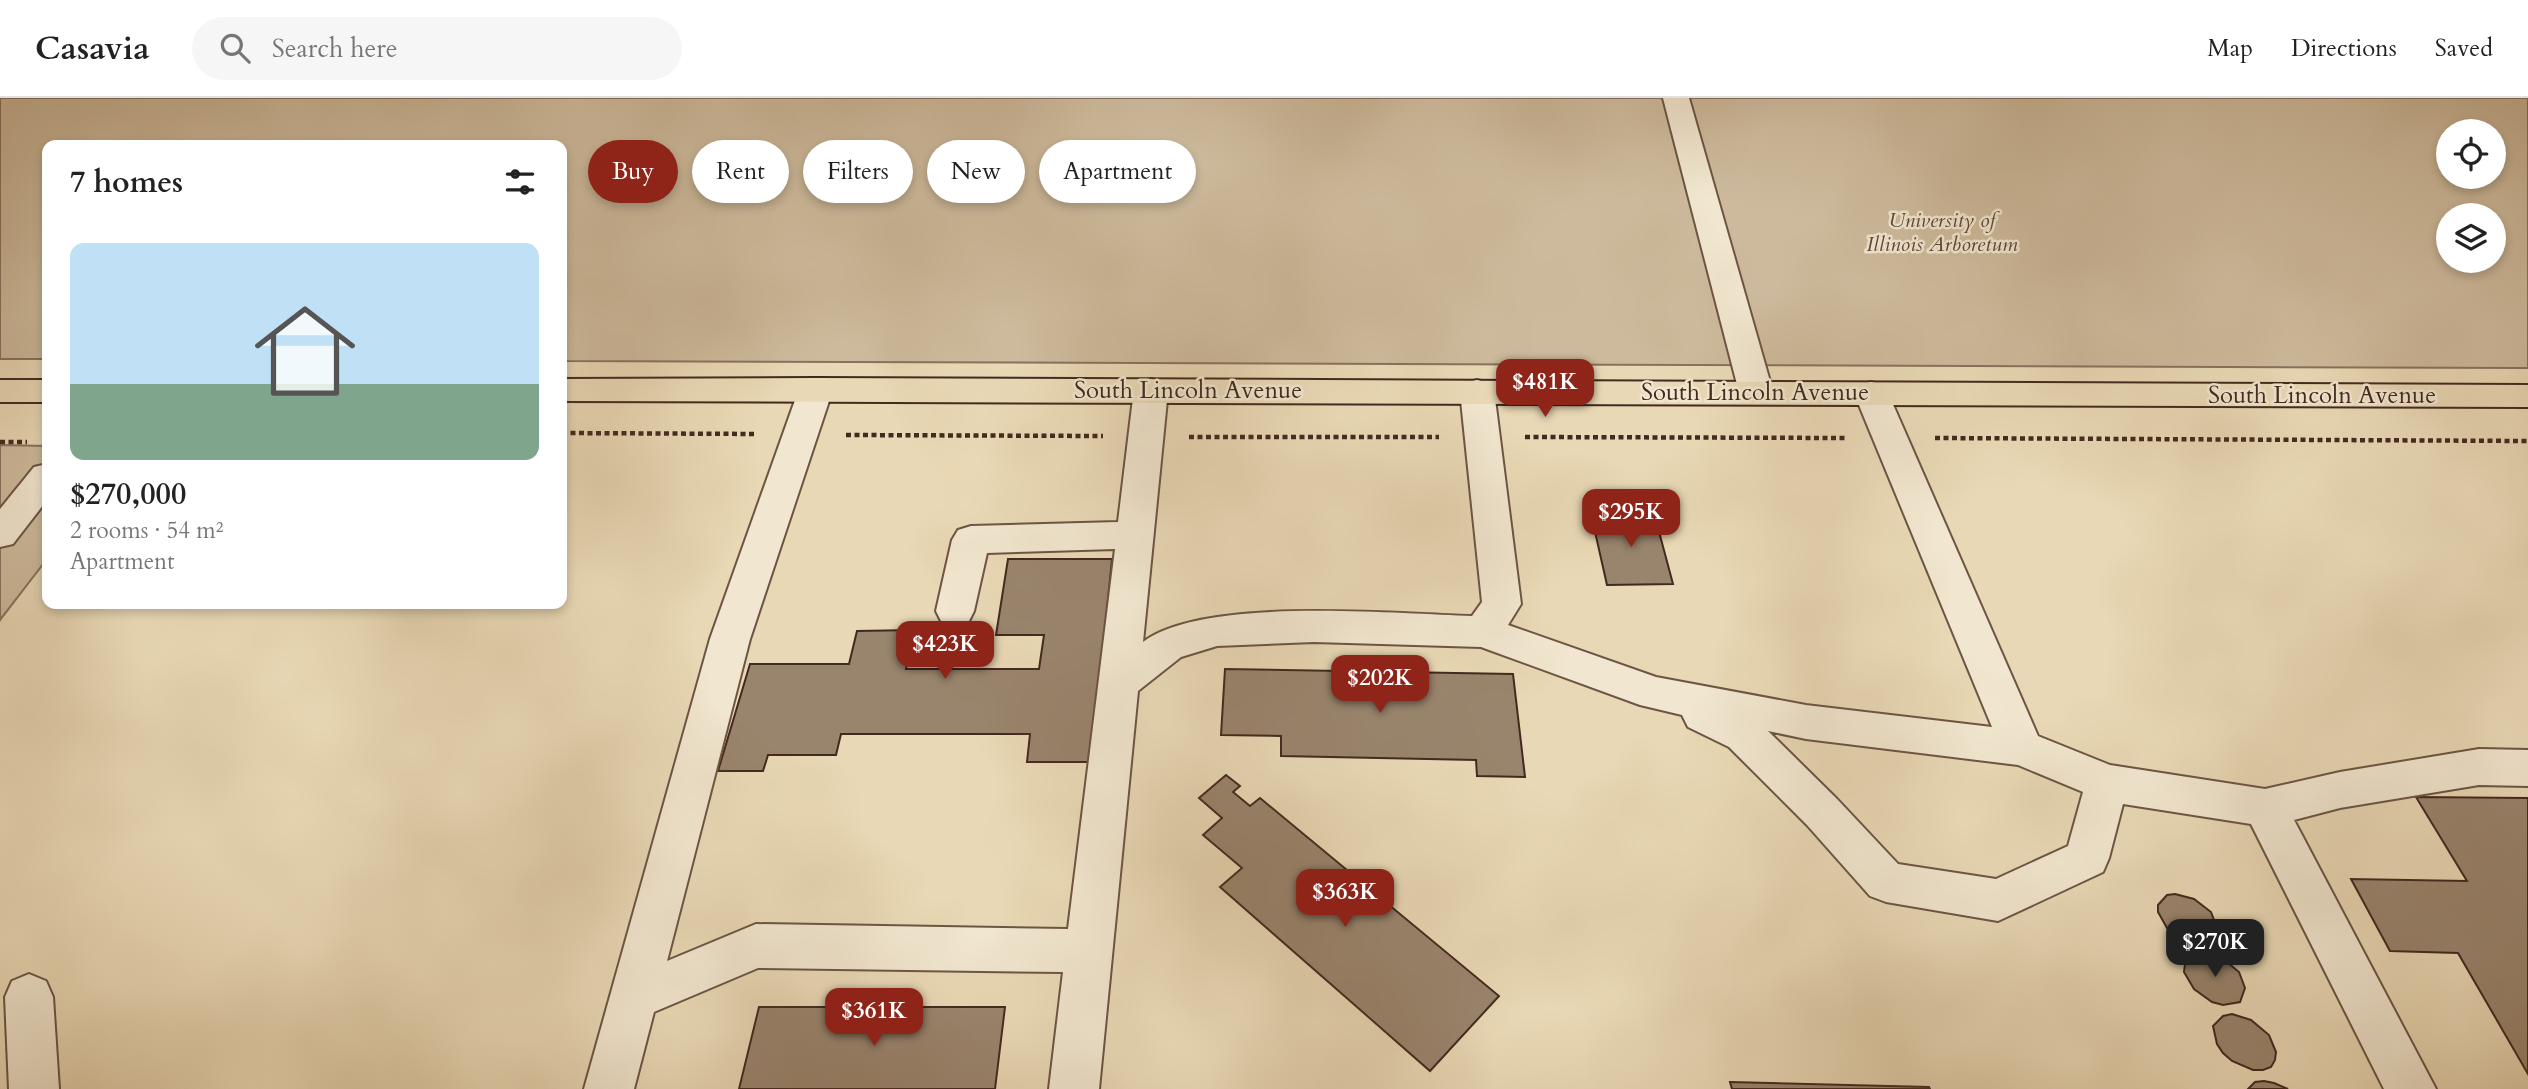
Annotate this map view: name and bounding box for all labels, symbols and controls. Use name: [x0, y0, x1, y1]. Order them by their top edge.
search box: [192, 17, 682, 80]
text: Casavia: [35, 26, 150, 71]
icon: search: [216, 29, 254, 67]
text: Search here: [272, 31, 398, 66]
text: Map: [2207, 32, 2253, 65]
text: Directions: [2291, 32, 2397, 65]
text: Saved: [2435, 32, 2493, 65]
map controls: [2436, 119, 2506, 273]
button: locate: [2436, 119, 2506, 189]
chip: Buy: [588, 140, 678, 203]
chip: Rent: [692, 140, 789, 203]
chip: Filters: [803, 140, 913, 203]
chip: New: [927, 140, 1025, 203]
chip: Apartment: [1039, 140, 1196, 203]
text: 7 homes: [70, 162, 183, 203]
icon: filters: [501, 163, 539, 201]
button: layers: [2436, 203, 2506, 273]
park label: University of Illinois Arboretum: [1866, 206, 2018, 259]
icon: home: [242, 288, 368, 414]
pin: $481K: [1496, 360, 1594, 419]
text: $481K: [1512, 366, 1578, 397]
street label: South Lincoln Avenue: [1074, 374, 1302, 407]
street label: South Lincoln Avenue: [1641, 376, 1869, 409]
street label: South Lincoln Avenue: [2208, 379, 2436, 412]
text: $270,000: [70, 474, 186, 515]
pin: $295K: [1582, 490, 1680, 549]
text: $295K: [1598, 496, 1664, 527]
text: 2 rooms · 54 m²: [70, 515, 223, 546]
text: Apartment: [70, 546, 174, 577]
pin: $423K: [896, 622, 994, 681]
text: $423K: [912, 628, 978, 659]
pin: $202K: [1331, 656, 1429, 715]
text: $202K: [1347, 662, 1413, 693]
pin: $363K: [1296, 870, 1394, 929]
text: $363K: [1312, 876, 1378, 907]
pin: $270K: [2166, 920, 2264, 979]
text: $270K: [2182, 926, 2248, 957]
pin: $361K: [825, 988, 923, 1048]
text: $361K: [841, 995, 907, 1026]

